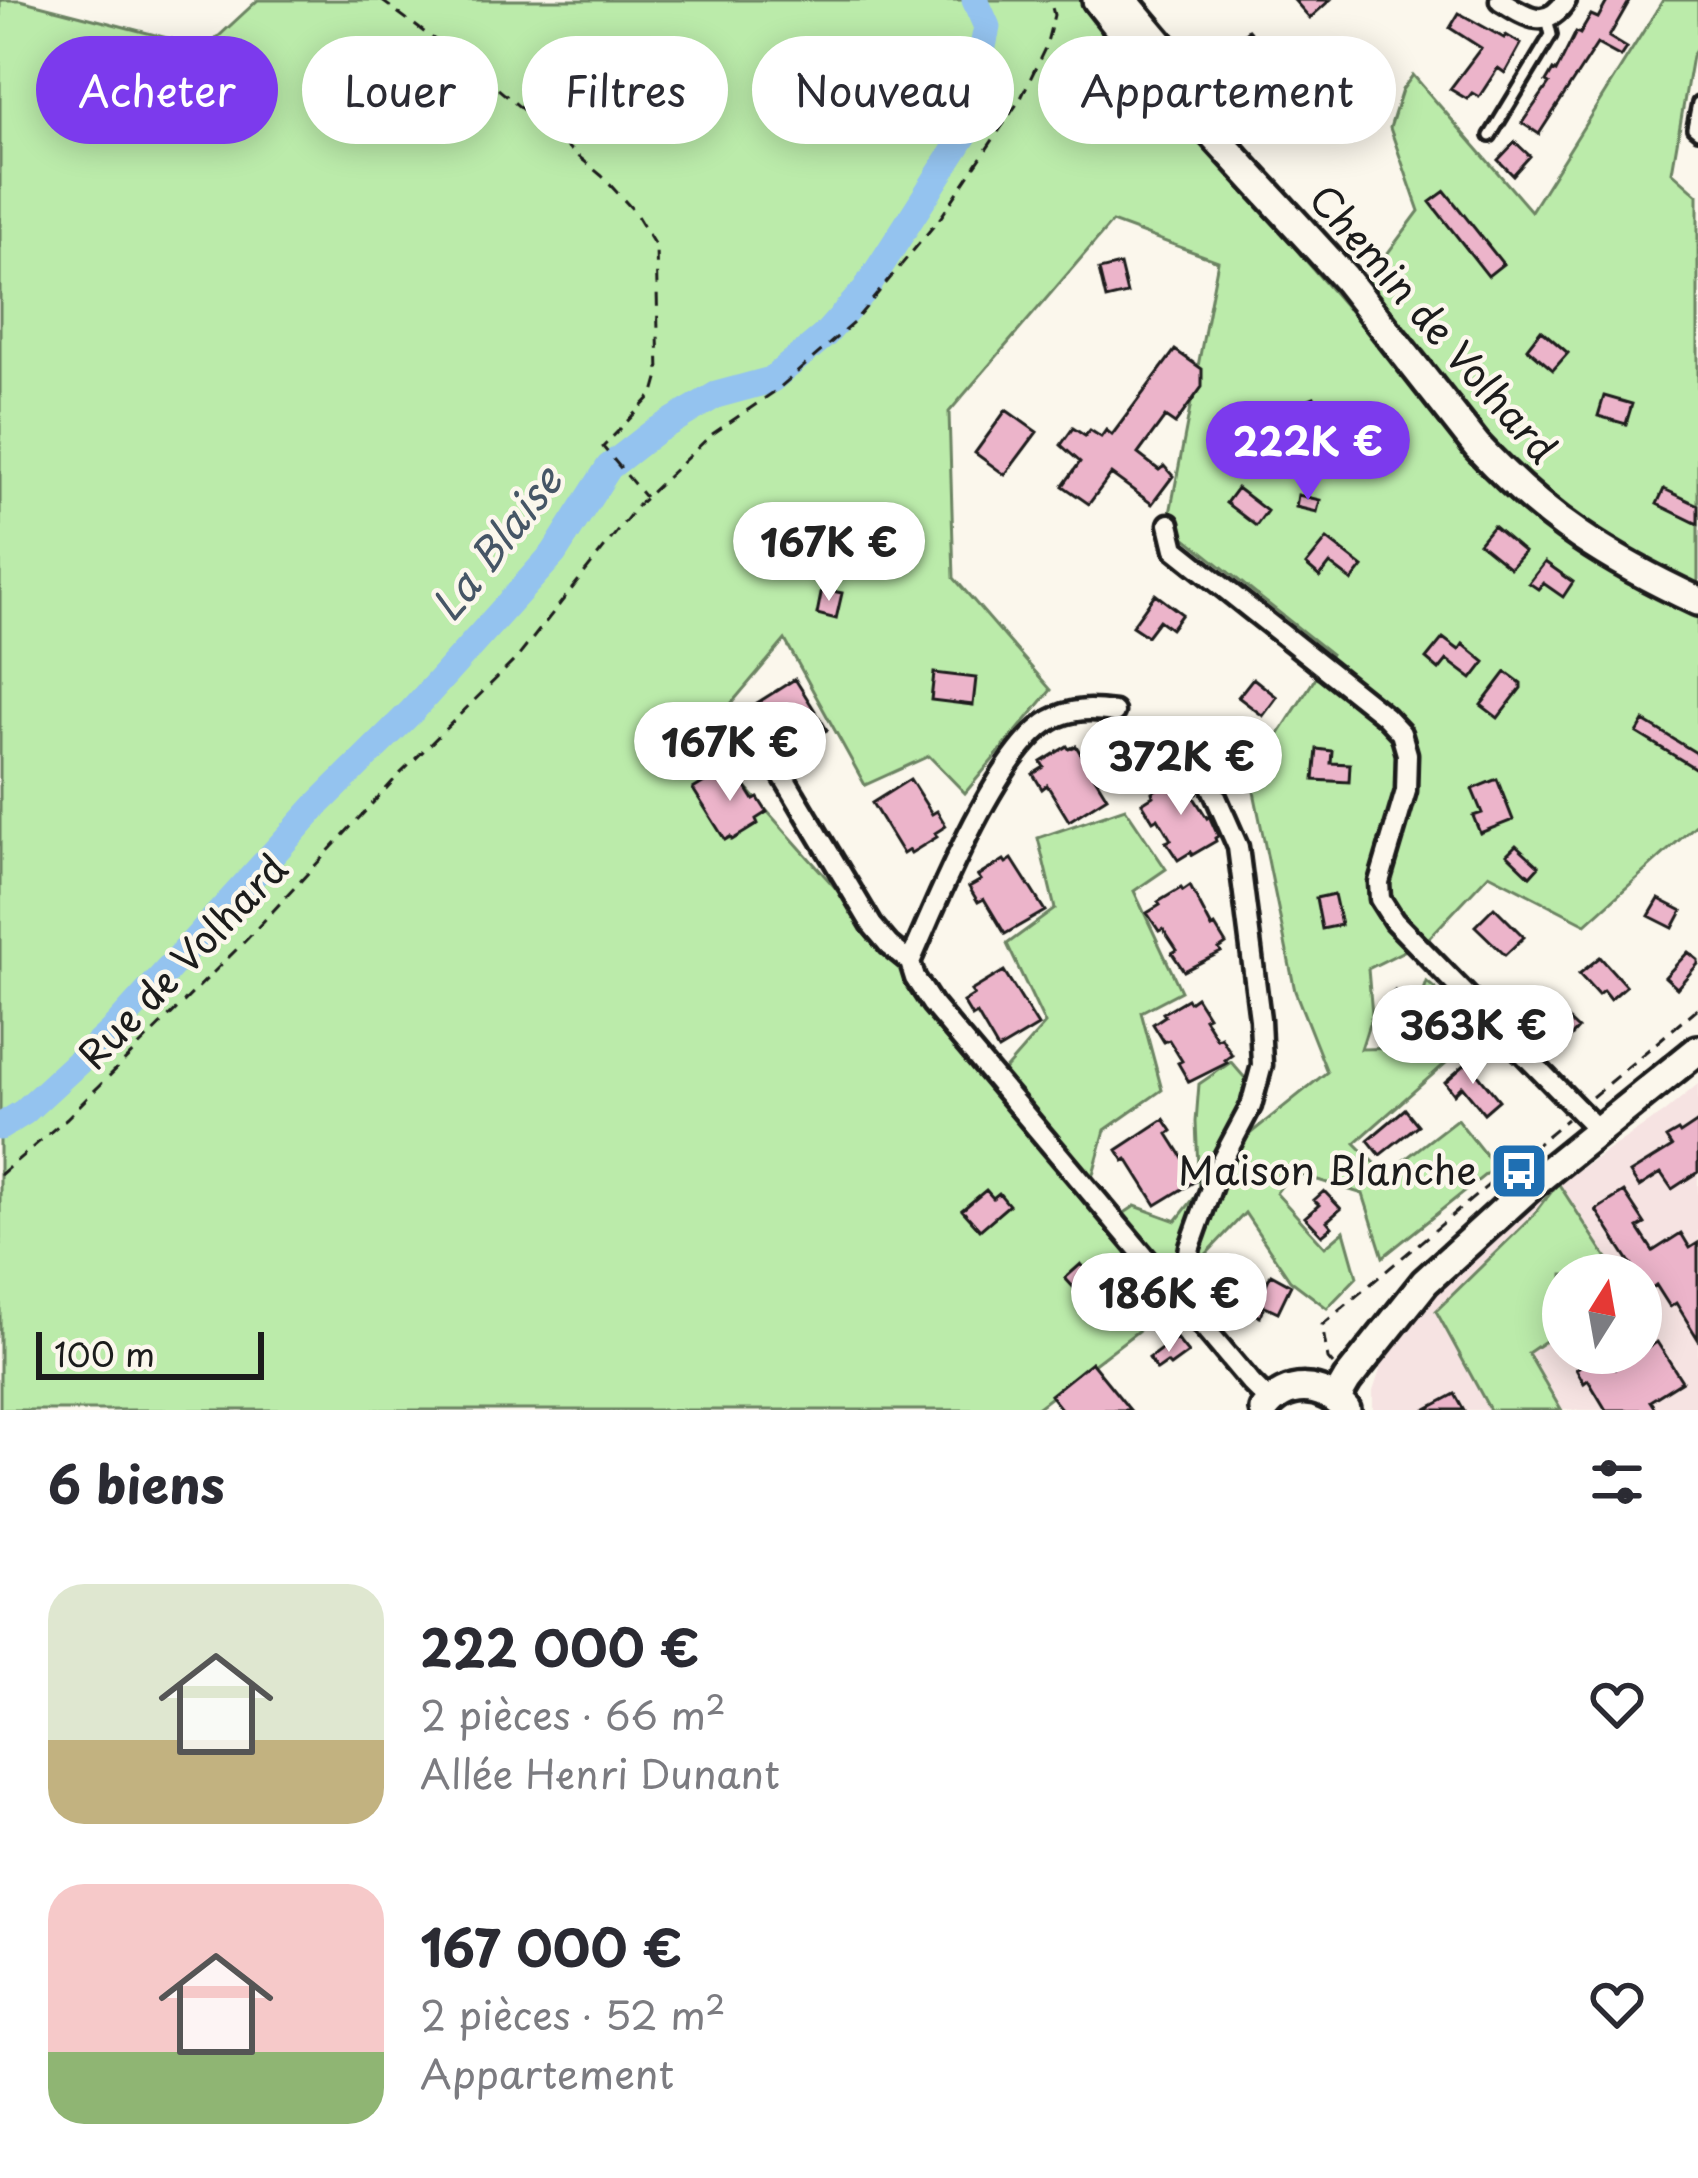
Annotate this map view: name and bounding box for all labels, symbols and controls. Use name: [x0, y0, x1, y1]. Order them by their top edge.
chip: Acheter: [36, 36, 278, 144]
chip: Louer: [302, 36, 498, 144]
chip: Filtres: [522, 36, 728, 144]
chip: Nouveau: [752, 36, 1014, 144]
chip: Appartement: [1038, 36, 1396, 144]
street label: Chemin de Volhard: [1297, 170, 1573, 475]
pin: 222K €: [1210, 401, 1406, 503]
text: 222K €: [1233, 410, 1383, 469]
water label: La Blaise: [414, 450, 577, 633]
pin: 167K €: [731, 502, 927, 604]
text: 167K €: [760, 511, 898, 570]
pin: 167K €: [632, 702, 828, 804]
text: 167K €: [661, 711, 799, 770]
pin: 372K €: [1083, 716, 1279, 818]
text: 372K €: [1107, 725, 1255, 784]
street label: Rue de Volhard: [63, 839, 300, 1081]
pin: 363K €: [1375, 985, 1571, 1087]
text: 363K €: [1399, 994, 1547, 1053]
place label: Maison Blanche: [1178, 1139, 1477, 1198]
bus stop icon: Maison Blanche: [1488, 1140, 1550, 1202]
pin: 186K €: [1071, 1253, 1267, 1355]
north arrow: [1542, 1254, 1662, 1374]
map controls: [1542, 1254, 1662, 1374]
text: 186K €: [1098, 1262, 1240, 1321]
scale bar: [36, 1326, 264, 1379]
text: 100 m: [54, 1328, 155, 1378]
text: 6 biens: [48, 1444, 225, 1521]
icon: filters: [1584, 1449, 1650, 1515]
text: 222 000 €: [420, 1607, 700, 1684]
icon: home: [144, 1632, 288, 1776]
icon: heart: [1584, 1671, 1650, 1737]
text: 2 pièces · 66 m²: [420, 1684, 726, 1743]
text: Allée Henri Dunant: [420, 1743, 780, 1802]
text: 167 000 €: [420, 1907, 682, 1984]
icon: home: [144, 1932, 288, 2076]
icon: heart: [1584, 1971, 1650, 2037]
text: 2 pièces · 52 m²: [420, 1984, 726, 2043]
text: Appartement: [420, 2043, 674, 2102]

